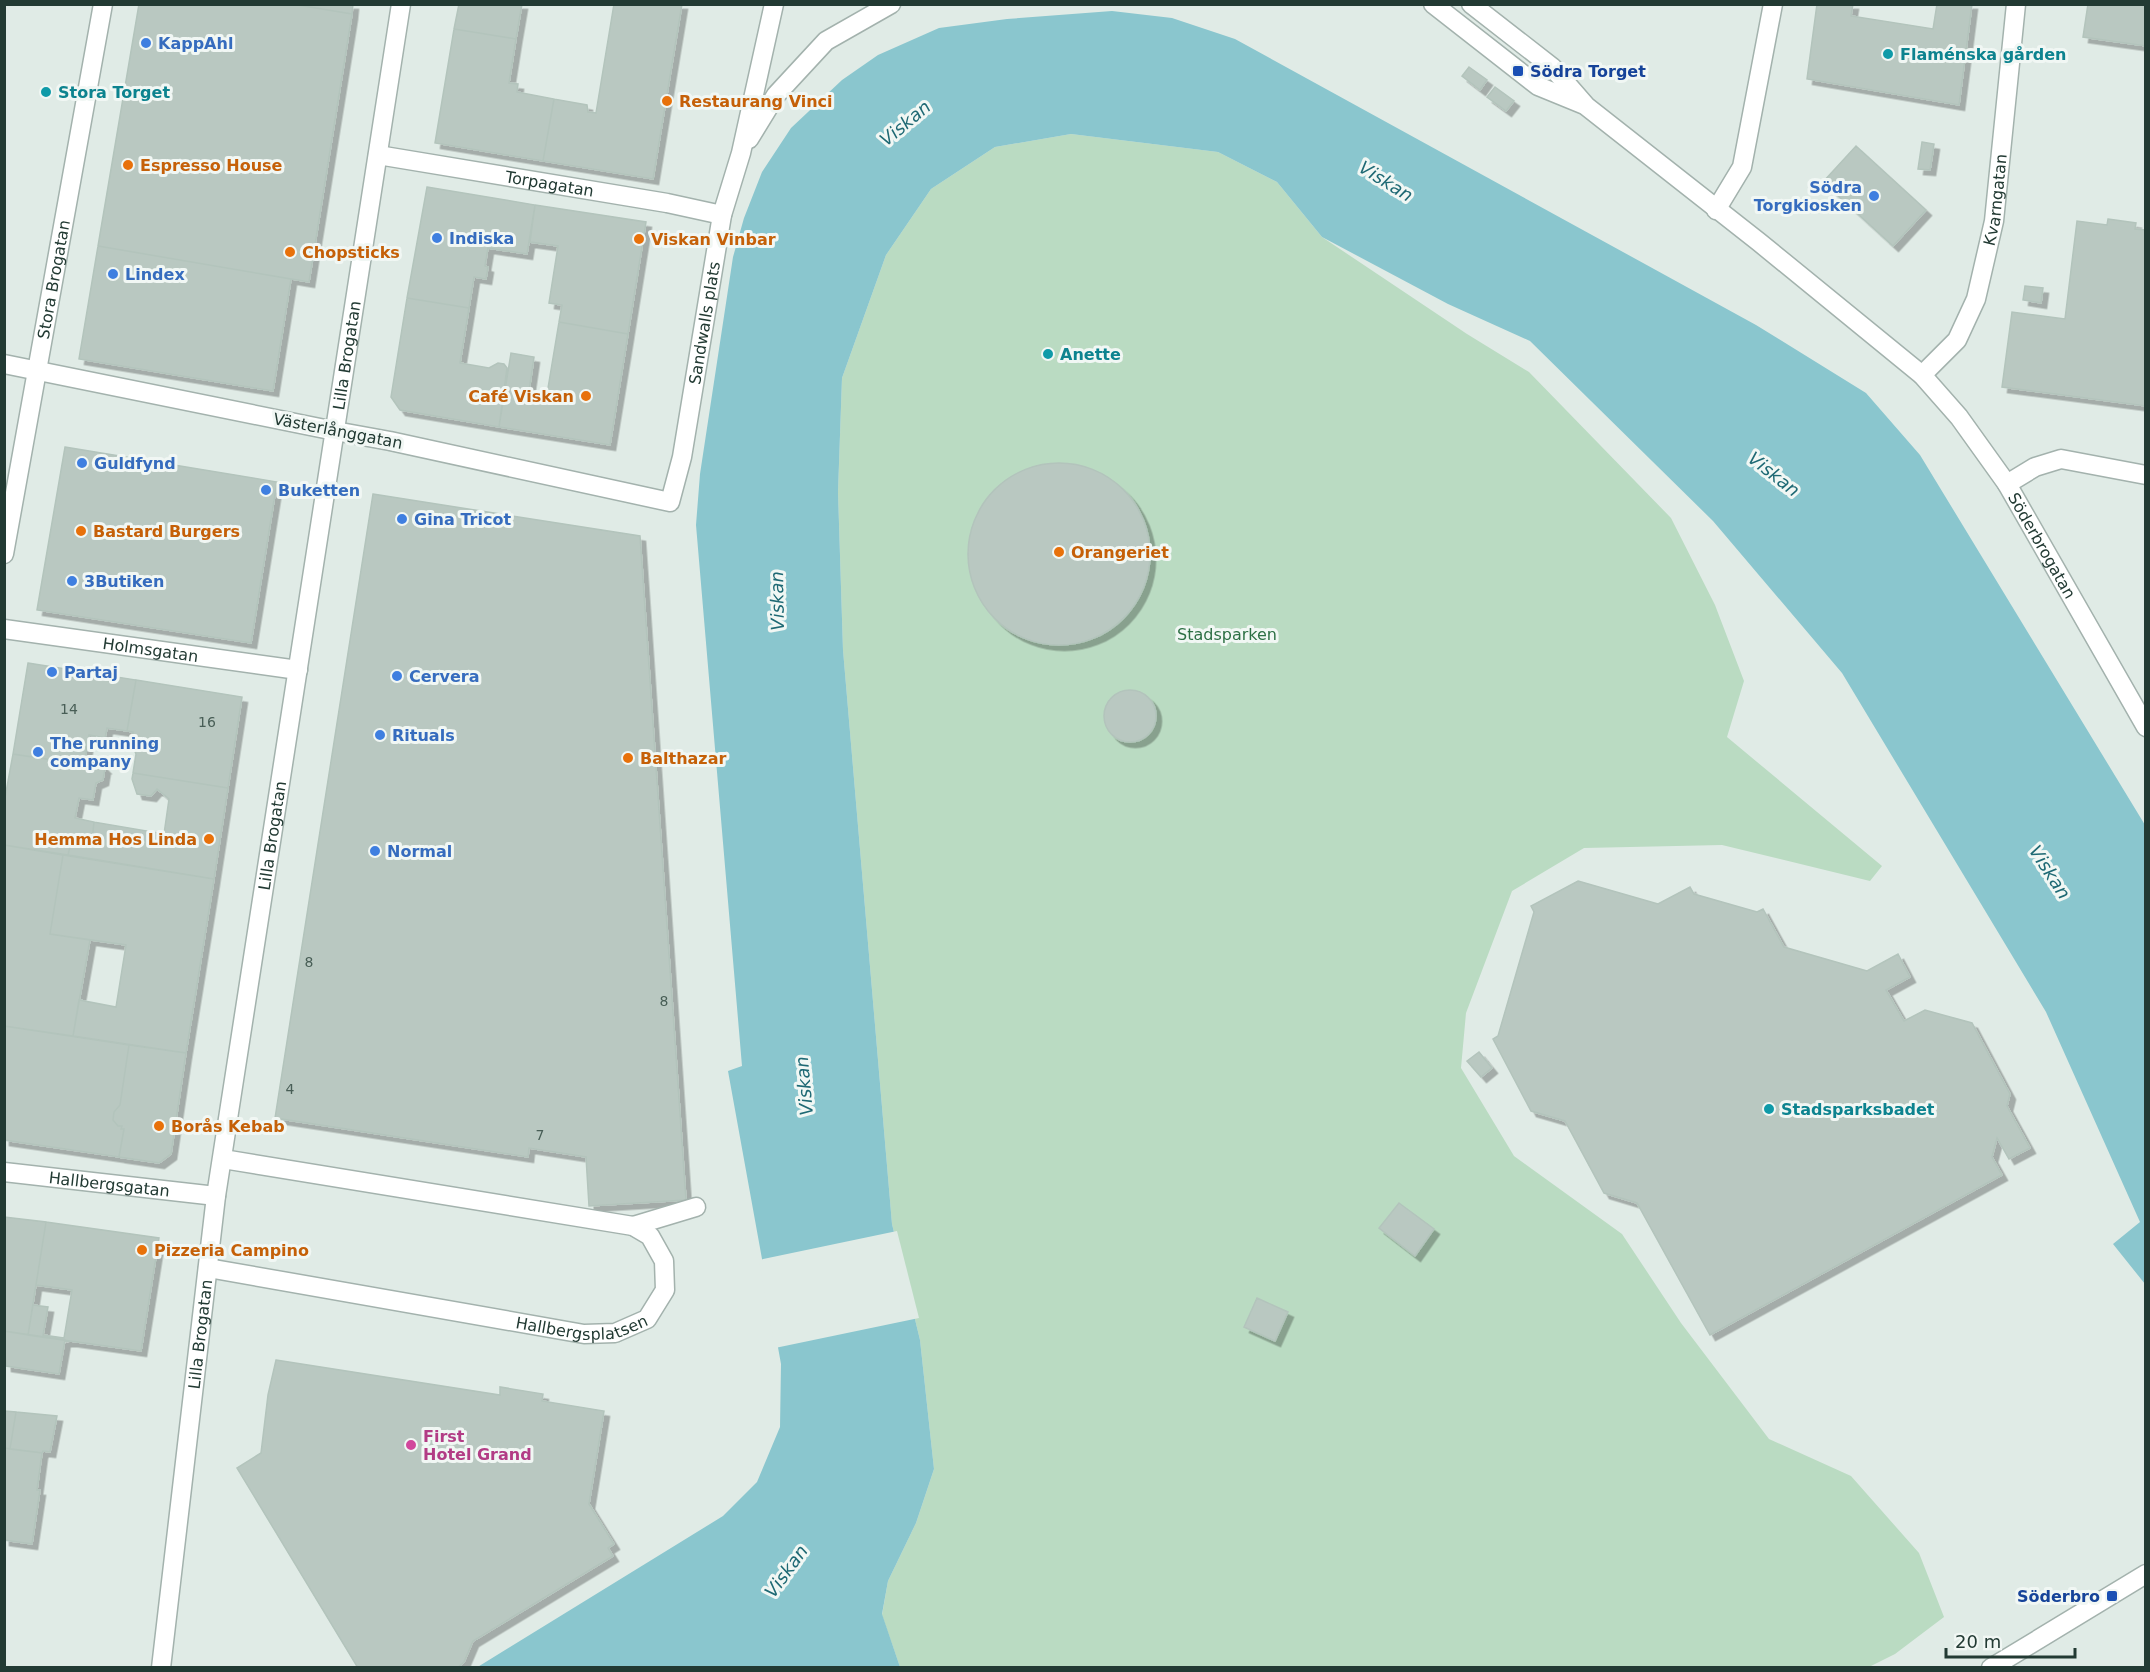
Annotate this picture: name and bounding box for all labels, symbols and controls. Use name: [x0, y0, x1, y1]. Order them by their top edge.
place label: KappAhl: [158, 34, 233, 53]
marker: KappAhl: [139, 36, 153, 50]
place label: Flaménska gården: [1900, 45, 2067, 64]
marker: Flaménska gården: [1881, 47, 1895, 61]
place label: Södra Torget: [1530, 62, 1646, 81]
marker: Södra Torget: [1511, 64, 1525, 78]
place label: Stora Torget: [58, 83, 170, 102]
marker: Stora Torget: [39, 85, 53, 99]
place label: Restaurang Vinci: [679, 92, 833, 111]
marker: Restaurang Vinci: [660, 94, 674, 108]
water label: Viskan: [875, 96, 935, 150]
street label: Kvarngatan: [1979, 153, 2010, 247]
place label: Espresso House: [140, 156, 283, 175]
water label: Viskan: [1355, 156, 1417, 206]
marker: Espresso House: [121, 158, 135, 172]
street label: Torpagatan: [503, 167, 595, 200]
place label: Södra Torgkiosken: [1754, 178, 1862, 215]
marker: Södra Torgkiosken: [1867, 189, 1881, 203]
street label: Stora Brogatan: [33, 218, 74, 341]
place label: Indiska: [449, 229, 514, 248]
place label: Viskan Vinbar: [651, 230, 776, 249]
marker: Indiska: [430, 231, 444, 245]
marker: Viskan Vinbar: [632, 232, 646, 246]
place label: Chopsticks: [302, 243, 400, 262]
marker: Chopsticks: [283, 245, 297, 259]
street label: Sandwalls plats: [685, 260, 724, 386]
place label: Lindex: [125, 265, 185, 284]
marker: Lindex: [106, 267, 120, 281]
street label: Lilla Brogatan: [329, 299, 364, 411]
place label: Anette: [1060, 345, 1121, 364]
marker: Anette: [1041, 347, 1055, 361]
place label: Café Viskan: [468, 387, 574, 406]
marker: Café Viskan: [579, 389, 593, 403]
street label: Västerlånggatan: [272, 409, 404, 453]
water label: Viskan: [1744, 447, 1804, 501]
place label: Guldfynd: [94, 454, 176, 473]
marker: Guldfynd: [75, 456, 89, 470]
place label: Buketten: [278, 481, 360, 500]
marker: Buketten: [259, 483, 273, 497]
street label: Söderbrogatan: [2004, 489, 2080, 602]
place label: Gina Tricot: [414, 510, 511, 529]
marker: Gina Tricot: [395, 512, 409, 526]
place label: Bastard Burgers: [93, 522, 240, 541]
marker: Bastard Burgers: [74, 524, 88, 538]
place label: Orangeriet: [1071, 543, 1169, 562]
marker: Orangeriet: [1052, 545, 1066, 559]
water label: Viskan: [766, 571, 788, 631]
place label: 3Butiken: [84, 572, 164, 591]
marker: 3Butiken: [65, 574, 79, 588]
park label: Stadsparken: [1177, 625, 1277, 644]
street label: Holmsgatan: [102, 633, 200, 666]
place label: Partaj: [64, 663, 118, 682]
marker: Partaj: [45, 665, 59, 679]
place label: Cervera: [409, 667, 479, 686]
marker: Cervera: [390, 669, 404, 683]
house number: 14: [60, 701, 78, 717]
house number: 16: [198, 714, 216, 730]
place label: Rituals: [392, 726, 455, 745]
marker: Rituals: [373, 728, 387, 742]
place label: The running company: [50, 734, 159, 771]
marker: The running company: [31, 745, 45, 759]
place label: Balthazar: [640, 749, 726, 768]
marker: Balthazar: [621, 751, 635, 765]
street label: Lilla Brogatan: [254, 780, 290, 892]
place label: Hemma Hos Linda: [34, 830, 197, 849]
marker: Hemma Hos Linda: [202, 832, 216, 846]
water label: Viskan: [2025, 841, 2075, 903]
place label: Normal: [387, 842, 452, 861]
marker: Normal: [368, 844, 382, 858]
house number: 8: [305, 954, 313, 970]
house number: 8: [660, 993, 668, 1009]
water label: Viskan: [791, 1055, 817, 1117]
house number: 4: [286, 1081, 295, 1097]
place label: Stadsparksbadet: [1781, 1100, 1935, 1119]
marker: Stadsparksbadet: [1762, 1102, 1776, 1116]
place label: Borås Kebab: [171, 1117, 285, 1136]
marker: Borås Kebab: [152, 1119, 166, 1133]
house number: 7: [536, 1127, 544, 1143]
street label: Hallbergsgatan: [48, 1168, 171, 1200]
place label: Pizzeria Campino: [154, 1241, 309, 1260]
marker: Pizzeria Campino: [135, 1243, 149, 1257]
street label: Lilla Brogatan: [184, 1278, 216, 1390]
street label: Hallbergsplatsen: [514, 1310, 650, 1344]
place label: First Hotel Grand: [423, 1427, 532, 1464]
marker: First Hotel Grand: [404, 1438, 418, 1452]
water label: Viskan: [760, 1541, 812, 1601]
place label: Söderbro: [2017, 1587, 2100, 1606]
marker: Söderbro: [2105, 1589, 2119, 1603]
scale bar: [1946, 1621, 2075, 1659]
text: 20 m: [1955, 1631, 2001, 1652]

